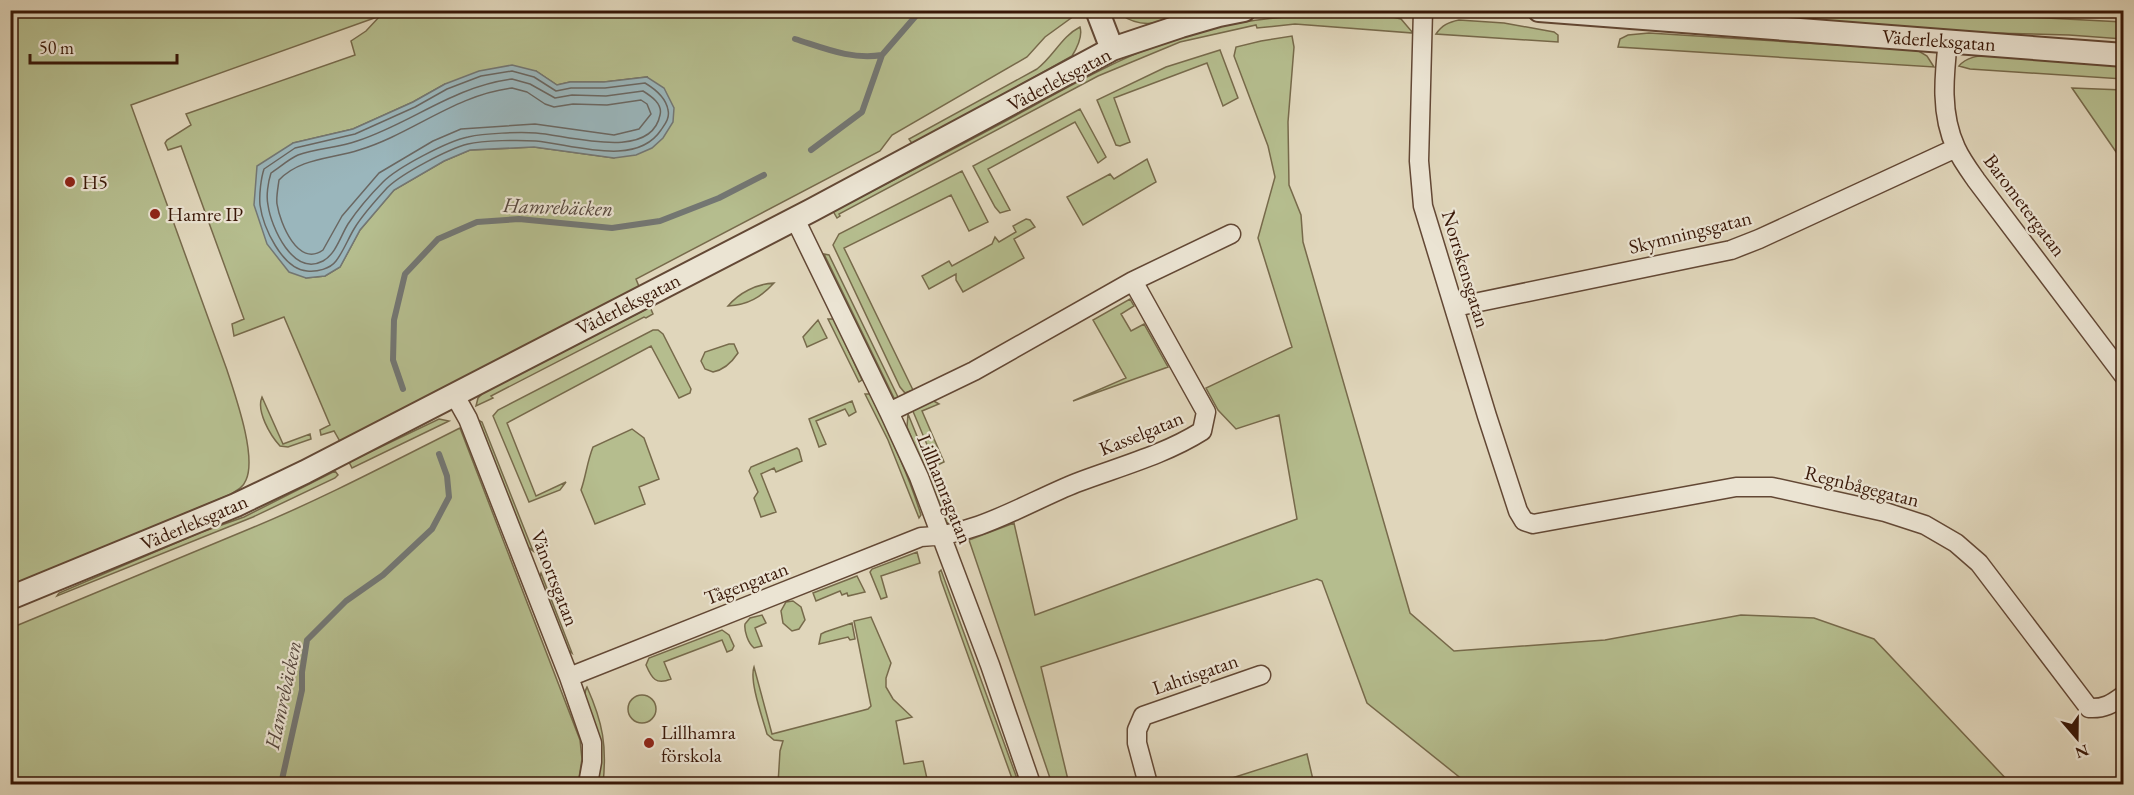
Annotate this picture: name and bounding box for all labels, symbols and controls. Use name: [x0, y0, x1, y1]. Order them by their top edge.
street label: Väderleksgatan: [1881, 23, 1997, 57]
scale bar: [30, 27, 177, 65]
text: 50 m: [39, 36, 74, 59]
street label: Väderleksgatan: [1003, 41, 1116, 117]
street label: Barometergatan: [1978, 148, 2072, 262]
place label: H5: [82, 169, 108, 195]
marker: H5: [63, 175, 77, 189]
water label: Hamrebäcken: [502, 191, 614, 222]
place label: Hamre IP: [167, 201, 243, 227]
street label: Skymningsgatan: [1626, 204, 1755, 260]
marker: Hamre IP: [148, 207, 162, 221]
street label: Norrskensgatan: [1436, 207, 1496, 331]
street label: Väderleksgatan: [571, 266, 685, 341]
street label: Kasselgatan: [1095, 404, 1187, 462]
street label: Lillhamragatan: [911, 430, 979, 548]
street label: Regnbågegatan: [1802, 459, 1922, 513]
street label: Väderleksgatan: [136, 488, 252, 556]
street label: Vänortsgatan: [525, 526, 585, 630]
street label: Tågengatan: [700, 555, 792, 611]
water label: Hamrebäcken: [258, 638, 307, 753]
street label: Lahtisgatan: [1149, 647, 1242, 701]
north arrow: [2047, 708, 2107, 768]
place label: Lillhamra förskola: [661, 719, 736, 768]
marker: Lillhamra förskola: [642, 736, 656, 750]
text: N: [2072, 740, 2092, 764]

